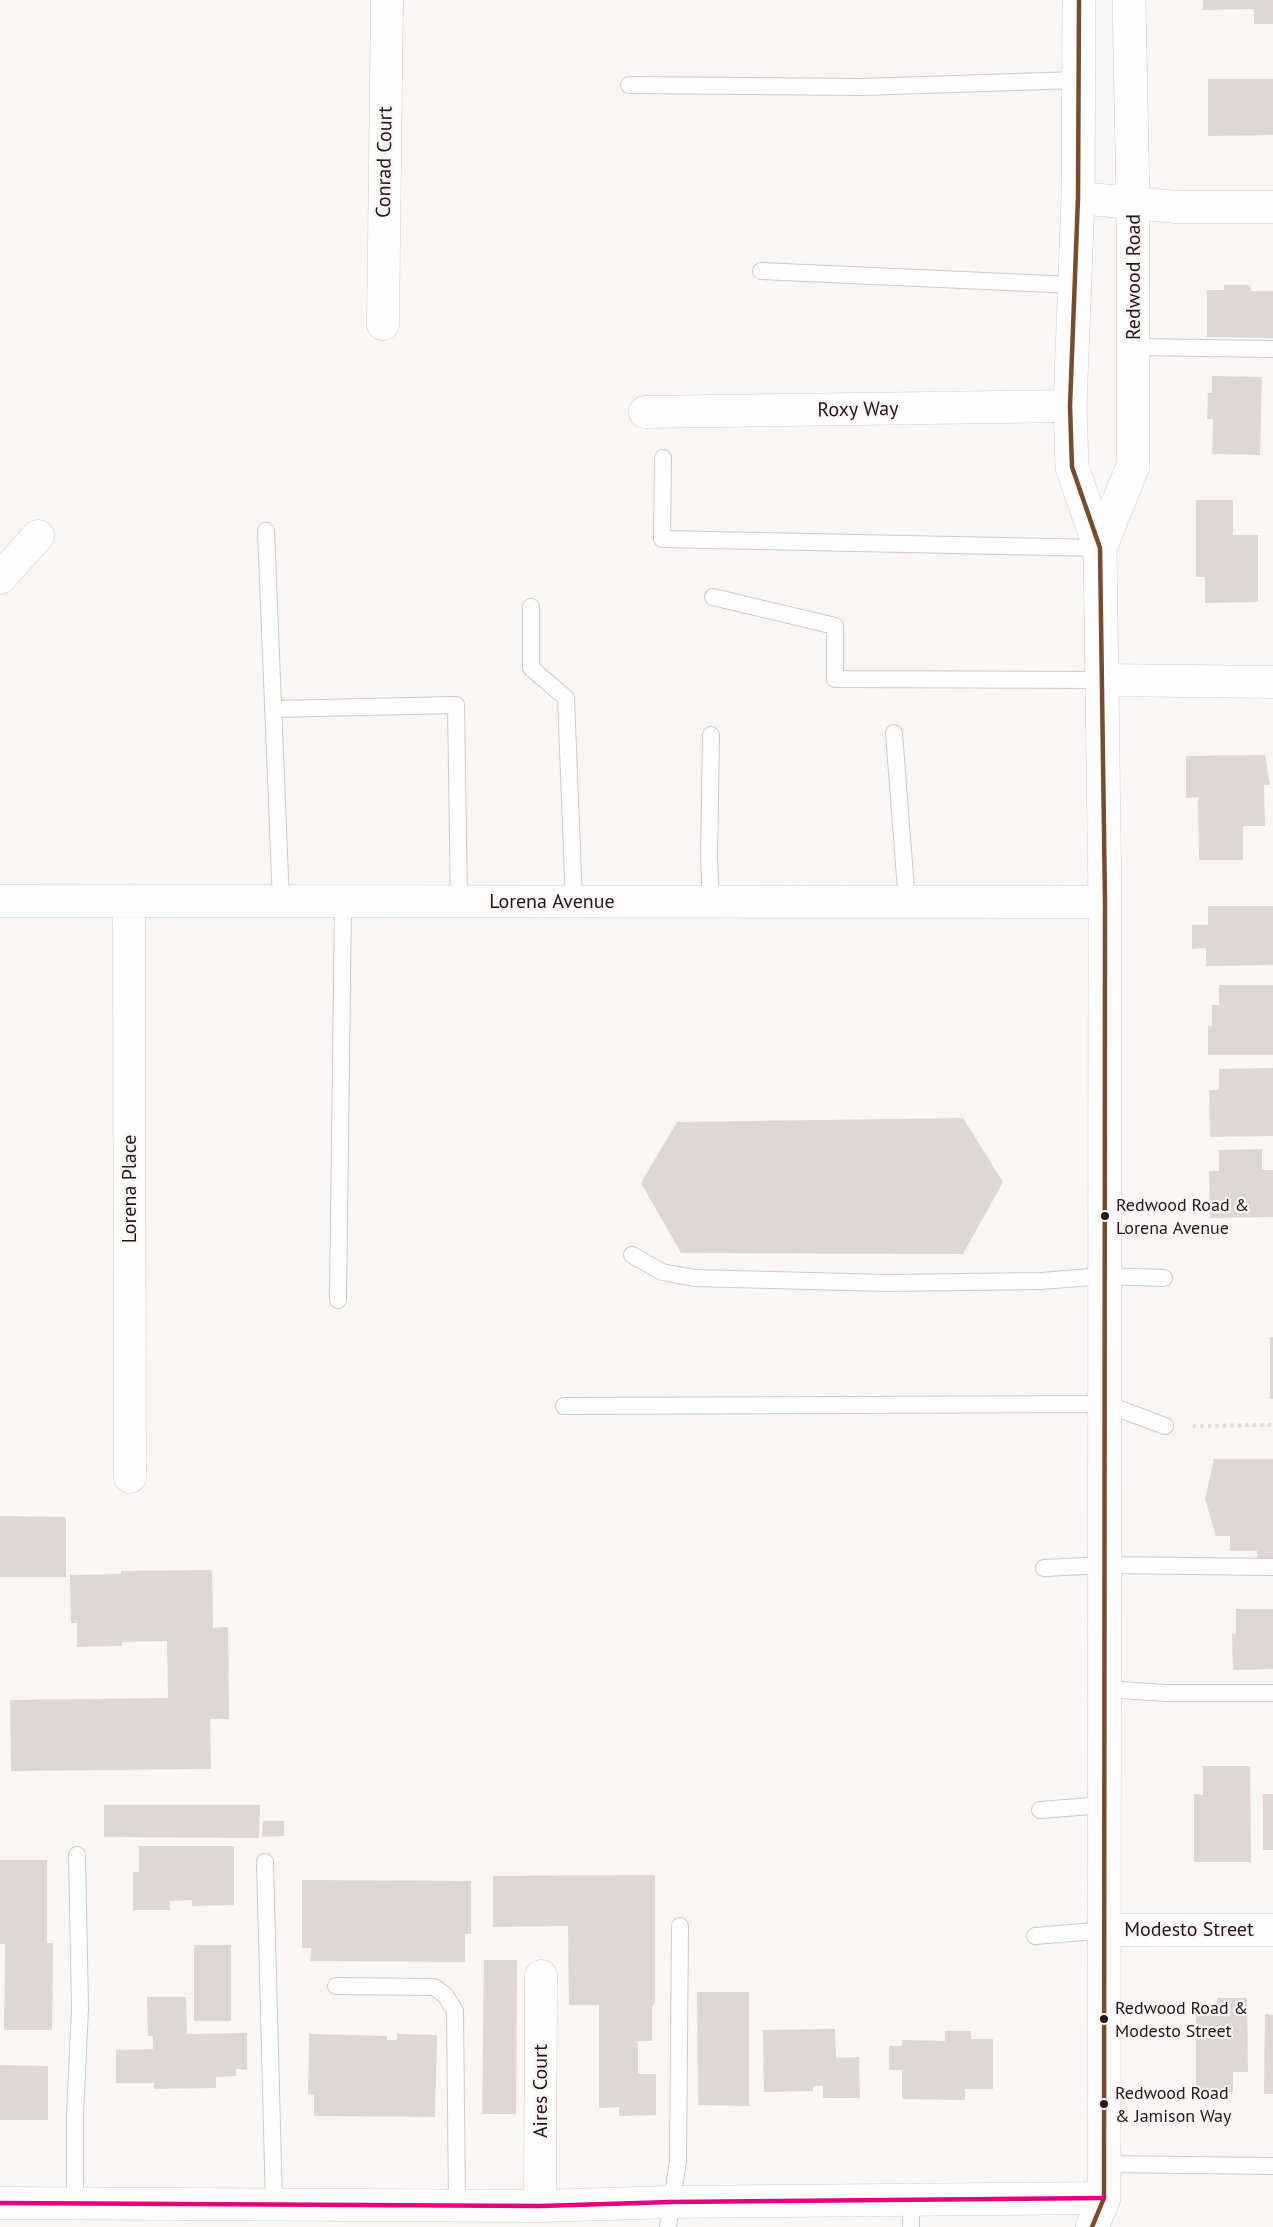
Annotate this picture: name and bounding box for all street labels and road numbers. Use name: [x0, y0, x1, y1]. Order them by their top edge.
street label: Conrad Court: [372, 106, 398, 218]
street label: Redwood Road: [1122, 214, 1146, 340]
street label: Roxy Way: [817, 397, 899, 423]
street label: Lorena Avenue: [489, 890, 615, 914]
street label: Lorena Place: [118, 1135, 142, 1243]
street label: Modesto Street: [1124, 1918, 1254, 1942]
street label: Aires Court: [529, 2044, 553, 2138]

